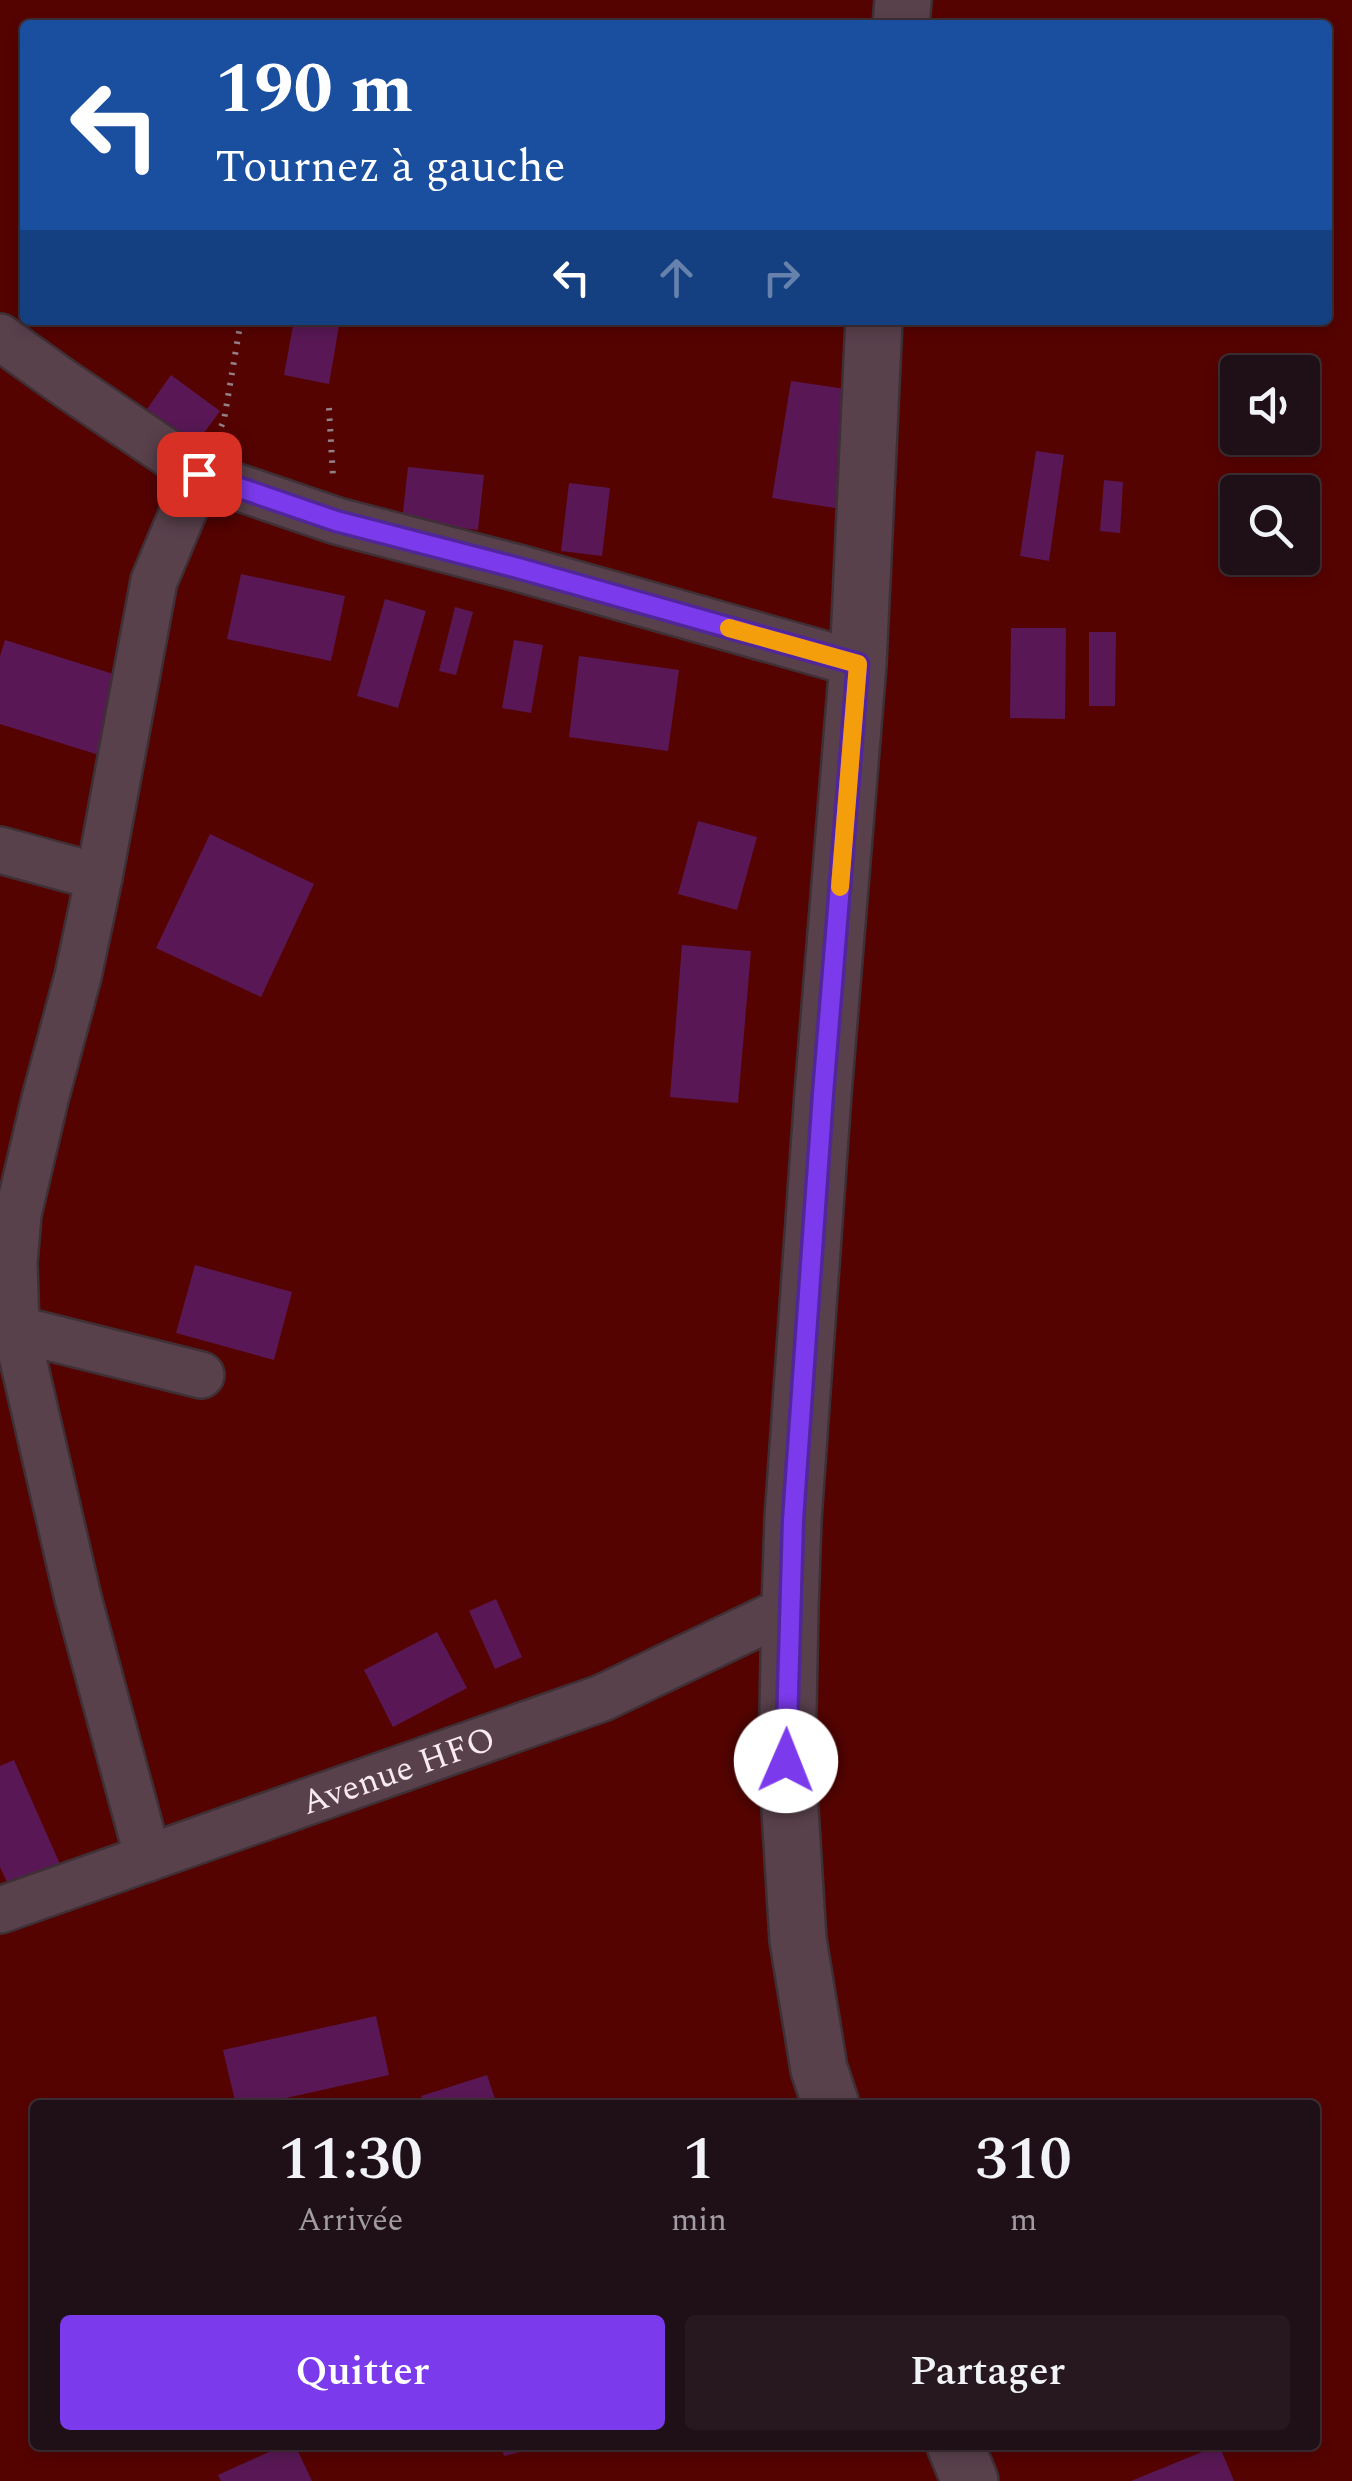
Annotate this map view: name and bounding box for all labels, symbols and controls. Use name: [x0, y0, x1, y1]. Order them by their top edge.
text: 190 m: [215, 37, 413, 143]
icon: left: [50, 60, 180, 190]
text: Tournez à gauche: [215, 133, 566, 202]
icon: left: [544, 250, 599, 305]
icon: ahead: [649, 250, 704, 305]
icon: right: [754, 250, 809, 305]
map controls: [1220, 355, 1320, 575]
button: sound: [1220, 355, 1320, 455]
pin: [157, 432, 242, 517]
icon: arrive: [172, 447, 227, 502]
button: search: [1220, 475, 1320, 575]
position arrow: [734, 1709, 838, 1813]
street label: Avenue HFO: [294, 1713, 503, 1830]
text: 11:30: [278, 2114, 423, 2206]
text: 1: [683, 2114, 715, 2206]
text: 310: [975, 2114, 1072, 2206]
text: Arrivée: [298, 2196, 403, 2245]
text: min: [671, 2196, 727, 2245]
text: m: [1010, 2196, 1037, 2245]
button: Quitter: [60, 2315, 665, 2430]
button: Partager: [685, 2315, 1290, 2430]

